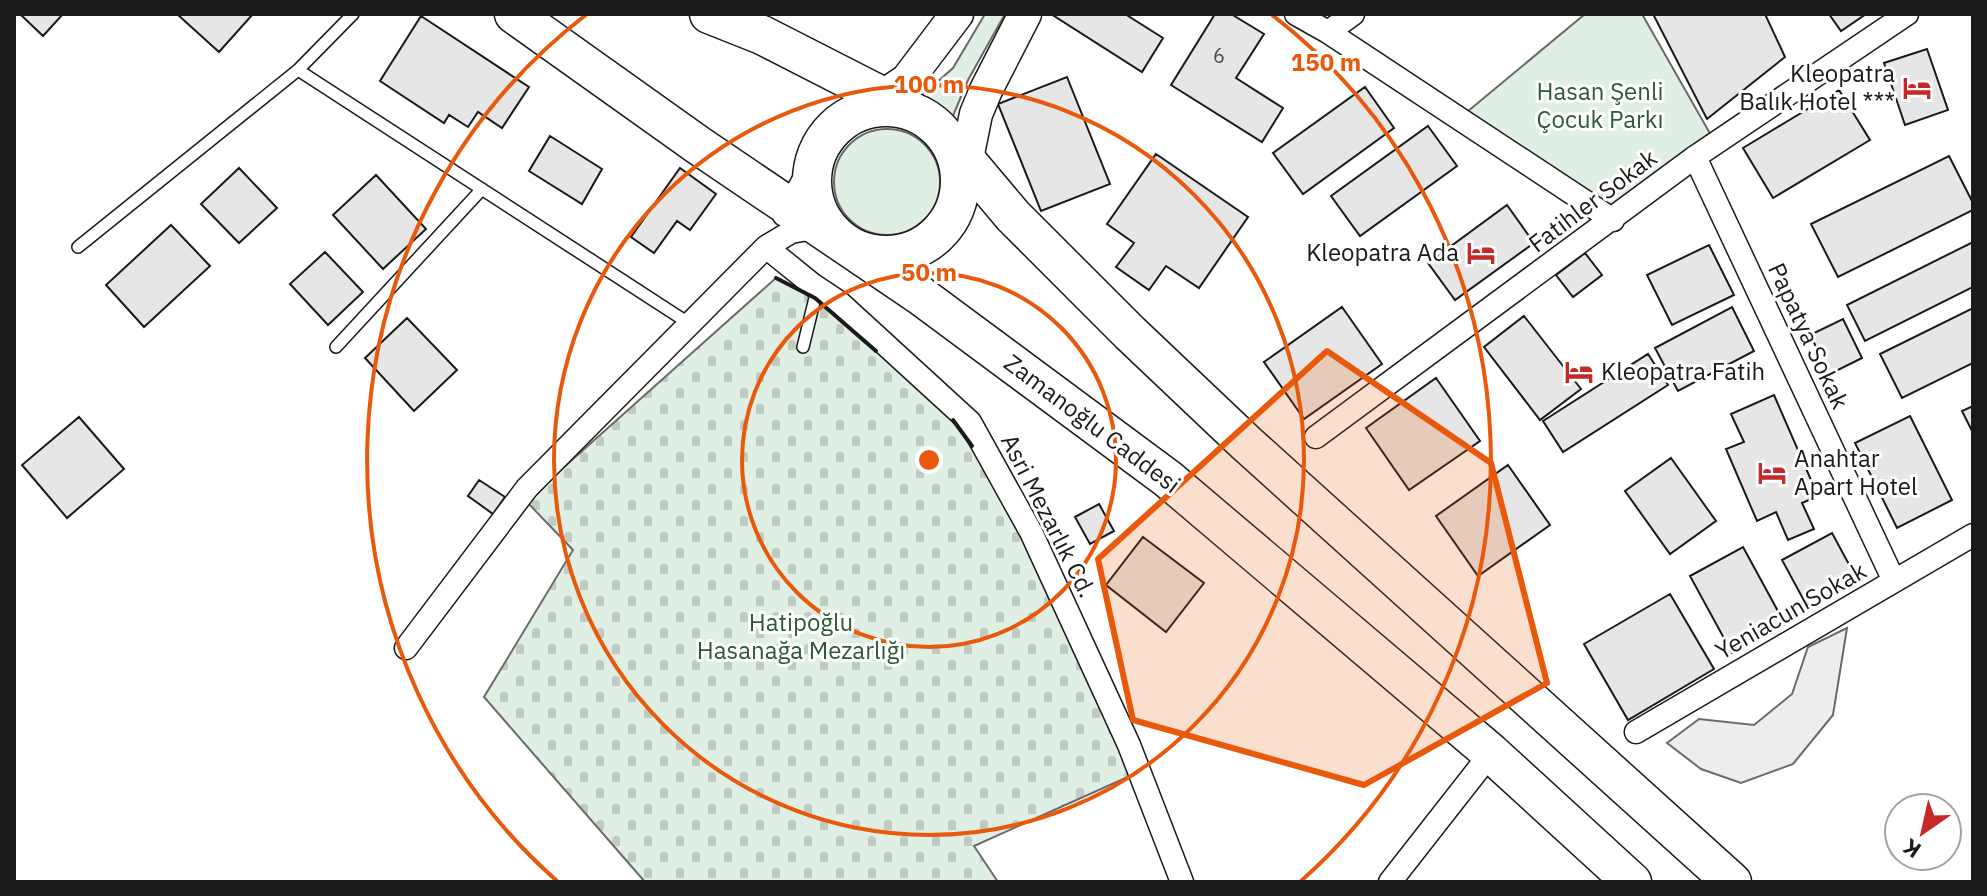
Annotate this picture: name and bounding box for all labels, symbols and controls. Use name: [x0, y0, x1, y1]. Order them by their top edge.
house number: 6: [1213, 42, 1225, 69]
text: 150 m: [1291, 46, 1361, 78]
place label: Kleopatra Balık Hotel ***: [1739, 57, 1895, 117]
text: 100 m: [894, 68, 964, 100]
hotel icon: Kleopatra Balık Hotel ***: [1902, 73, 1932, 103]
park label: Hasan Şenli Çocuk Parkı: [1537, 75, 1663, 135]
street label: Fatihler Sokak: [1522, 141, 1663, 259]
place label: Kleopatra Ada: [1306, 236, 1459, 268]
hotel icon: Kleopatra Ada: [1466, 238, 1496, 268]
text: 50 m: [901, 256, 957, 288]
street label: Papatya Sokak: [1761, 257, 1857, 414]
street label: Zamanoğlu Caddesi: [998, 346, 1187, 500]
place label: Kleopatra Fatih: [1601, 355, 1765, 387]
hotel icon: Kleopatra Fatih: [1564, 357, 1594, 387]
street label: Asri Mezarlık Cd.: [994, 429, 1104, 603]
place label: Anahtar Apart Hotel: [1794, 442, 1918, 502]
centre of rings: [915, 446, 943, 474]
hotel icon: Anahtar Apart Hotel: [1757, 458, 1787, 488]
street label: Yeniacun Sokak: [1709, 554, 1872, 666]
park label: Hatipoğlu Hasanağa Mezarlığı: [697, 606, 905, 666]
north arrow: [1883, 792, 1963, 872]
text: K: [1897, 832, 1926, 865]

